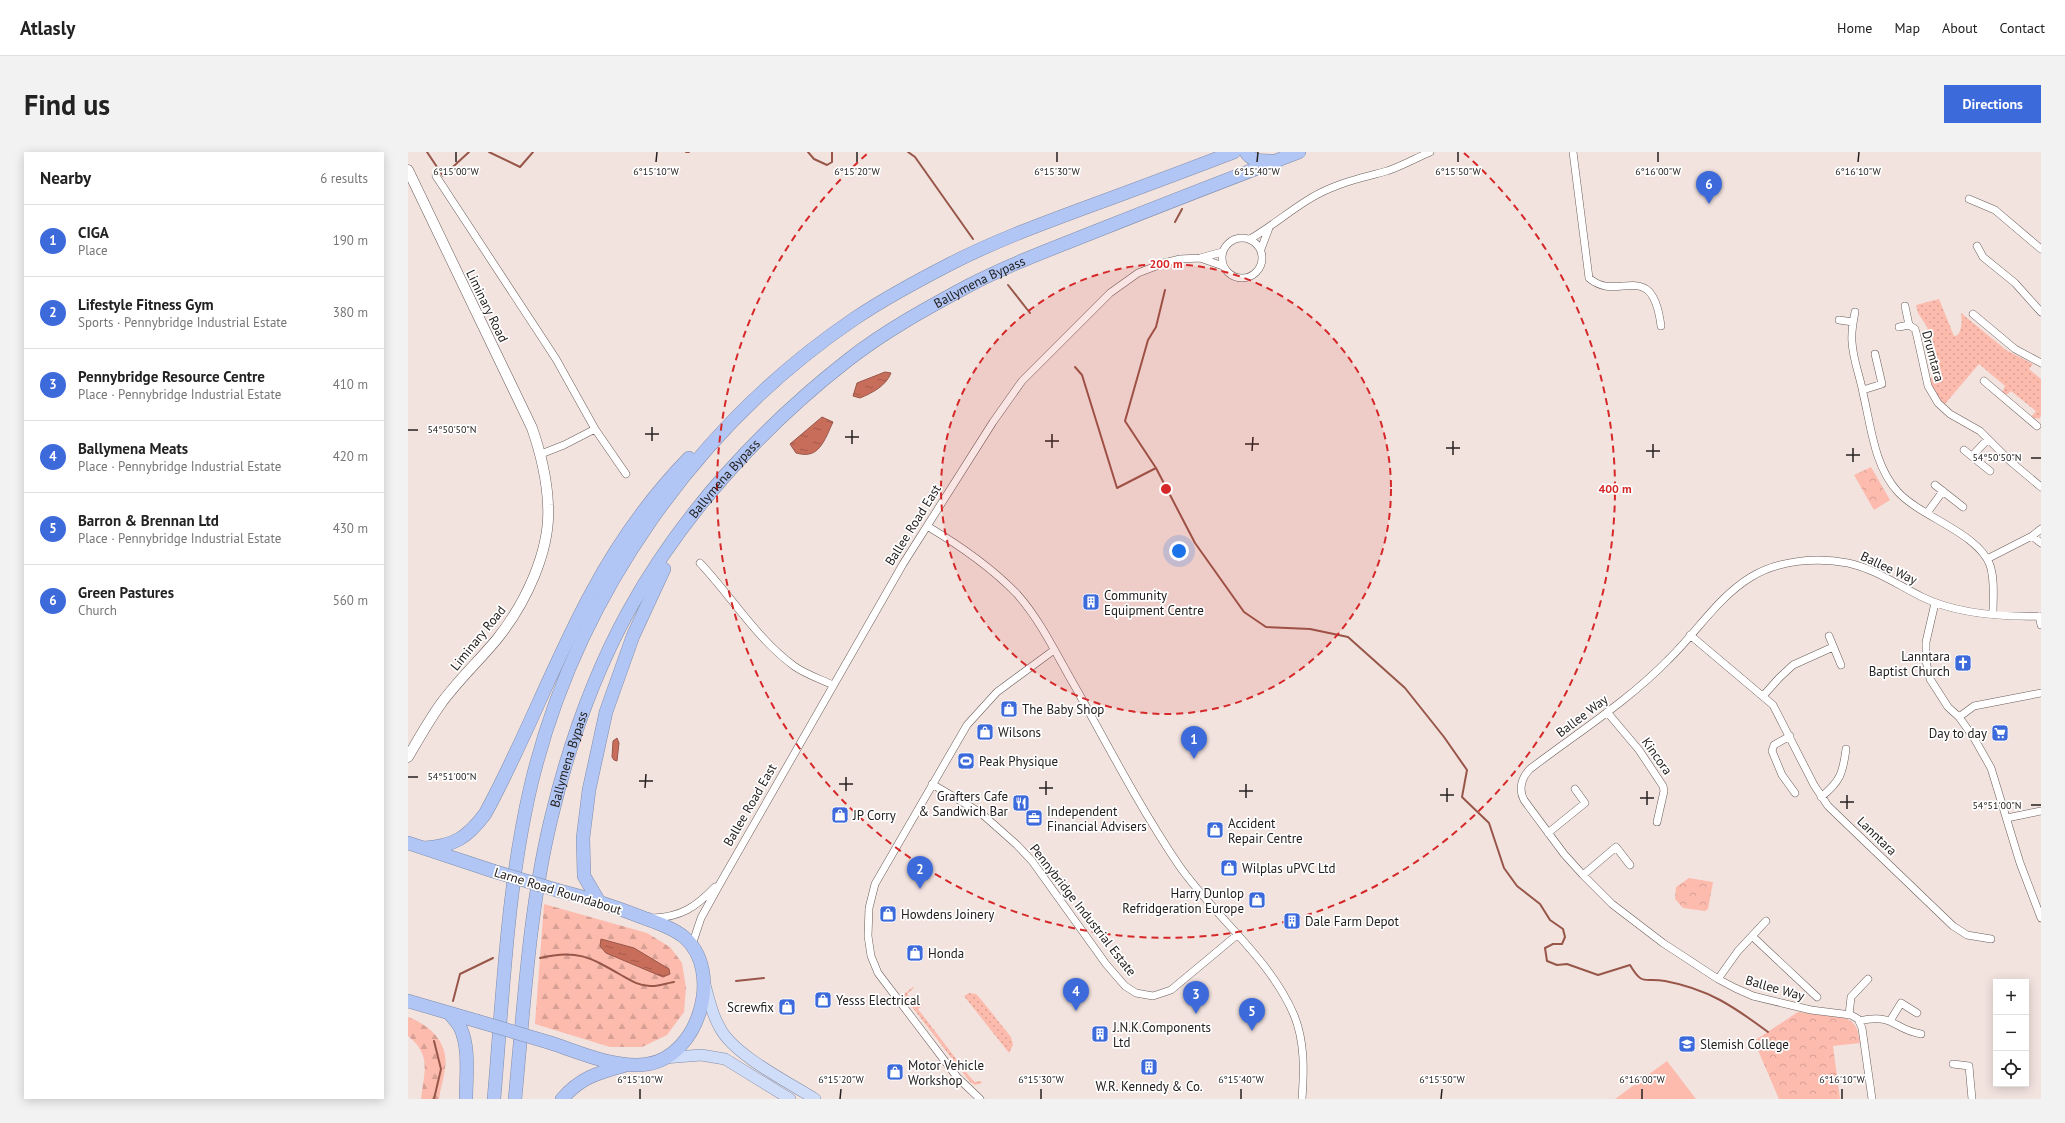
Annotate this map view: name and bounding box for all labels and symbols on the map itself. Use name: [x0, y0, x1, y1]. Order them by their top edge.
text: 6°15'00"W: [433, 165, 480, 178]
text: 6°15'10"W: [633, 165, 680, 178]
text: 6°15'20"W: [834, 165, 881, 178]
text: 6°15'30"W: [1034, 165, 1081, 178]
text: 6°15'40"W: [1234, 165, 1281, 178]
text: 6°15'50"W: [1435, 165, 1482, 178]
text: 6°16'00"W: [1635, 165, 1682, 178]
text: 6°16'10"W: [1835, 165, 1882, 178]
pin: 6: [1696, 171, 1722, 204]
street label: Ballymena Bypass: [931, 252, 1028, 312]
text: 200 m: [1149, 256, 1183, 271]
street label: Liminary Road: [462, 267, 512, 345]
street label: Drumtara: [1918, 329, 1948, 383]
text: 54°50'50"N: [427, 423, 477, 436]
street label: Ballymena Bypass: [685, 435, 763, 521]
text: 54°50'50"N: [1972, 451, 2022, 464]
street label: Ballee Road East: [881, 481, 945, 569]
text: 400 m: [1598, 481, 1632, 496]
centre of rings: [1159, 482, 1173, 496]
your location: [1169, 541, 1189, 561]
street label: Ballee Way: [1858, 547, 1920, 589]
place label: Community Equipment Centre: [1104, 587, 1204, 619]
building icon: Community Equipment Centre: [1081, 592, 1101, 612]
street label: Liminary Road: [447, 602, 509, 674]
place label: Lanntara Baptist Church: [1869, 648, 1950, 680]
church icon: Lanntara Baptist Church: [1953, 653, 1973, 673]
street label: Ballee Way: [1553, 691, 1611, 741]
shop icon: The Baby Shop: [999, 699, 1019, 719]
place label: The Baby Shop: [1022, 701, 1104, 718]
street label: Ballymena Bypass: [546, 708, 591, 809]
shop icon: Wilsons: [975, 722, 995, 742]
supermarket icon: Day to day: [1990, 723, 2010, 743]
place label: Wilsons: [998, 724, 1041, 741]
place label: Day to day: [1929, 725, 1987, 742]
pin: 1: [1181, 726, 1207, 759]
street label: Kincora: [1638, 734, 1676, 778]
sports icon: Peak Physique: [956, 751, 976, 771]
place label: Peak Physique: [979, 753, 1058, 770]
street label: Ballee Road East: [720, 760, 781, 849]
text: 54°51'00"N: [427, 770, 477, 783]
place label: Grafters Cafe & Sandwich Bar: [919, 788, 1009, 820]
restaurant icon: Grafters Cafe & Sandwich Bar: [1011, 793, 1031, 813]
text: 54°51'00"N: [1972, 799, 2022, 812]
place label: Independent Financial Advisers: [1047, 803, 1147, 835]
shop icon: JP Corry: [830, 805, 850, 825]
place label: JP Corry: [852, 807, 896, 824]
office icon: Independent Financial Advisers: [1024, 808, 1044, 828]
street label: Lanntara: [1854, 813, 1900, 859]
place label: Accident Repair Centre: [1228, 815, 1303, 847]
shop icon: Accident Repair Centre: [1205, 820, 1225, 840]
street label: Pennybridge Industrial Estate: [1026, 840, 1140, 980]
pin: 2: [907, 856, 933, 889]
shop icon: Wilplas uPVC Ltd: [1219, 858, 1239, 878]
place label: Wilplas uPVC Ltd: [1242, 860, 1335, 877]
street label: Larne Road Roundabout: [492, 863, 624, 919]
place label: Harry Dunlop Refridgeration Europe: [1122, 885, 1244, 917]
shop icon: Harry Dunlop Refridgeration Europe: [1247, 890, 1267, 910]
shop icon: Howdens Joinery: [878, 904, 898, 924]
place label: Howdens Joinery: [901, 906, 994, 923]
building icon: Dale Farm Depot: [1282, 911, 1302, 931]
place label: Dale Farm Depot: [1305, 913, 1400, 930]
shop icon: Honda: [905, 943, 925, 963]
place label: Honda: [928, 945, 964, 962]
street label: Ballee Way: [1743, 971, 1807, 1005]
pin: 4: [1063, 978, 1089, 1011]
pin: 3: [1183, 981, 1209, 1014]
shop icon: Yesss Electrical: [813, 990, 833, 1010]
place label: Yesss Electrical: [836, 992, 920, 1009]
shop icon: Screwfix: [777, 997, 797, 1017]
pin: 5: [1239, 998, 1265, 1031]
place label: Screwfix: [727, 999, 774, 1016]
place label: J.N.K.Components Ltd: [1112, 1019, 1211, 1051]
building icon: J.N.K.Components Ltd: [1090, 1024, 1110, 1044]
school or university icon: Slemish College: [1677, 1034, 1697, 1054]
place label: Slemish College: [1700, 1036, 1789, 1053]
place label: Motor Vehicle Workshop: [908, 1057, 984, 1089]
building icon: W.R. Kennedy & Co.: [1139, 1057, 1159, 1077]
shop icon: Motor Vehicle Workshop: [885, 1062, 905, 1082]
text: 6°15'10"W: [617, 1073, 664, 1086]
text: 6°15'20"W: [818, 1073, 865, 1086]
text: 6°15'30"W: [1018, 1073, 1065, 1086]
text: 6°15'40"W: [1218, 1073, 1265, 1086]
text: 6°15'50"W: [1419, 1073, 1466, 1086]
text: 6°16'00"W: [1619, 1073, 1666, 1086]
text: 6°16'10"W: [1819, 1073, 1866, 1086]
place label: W.R. Kennedy & Co.: [1096, 1078, 1203, 1095]

